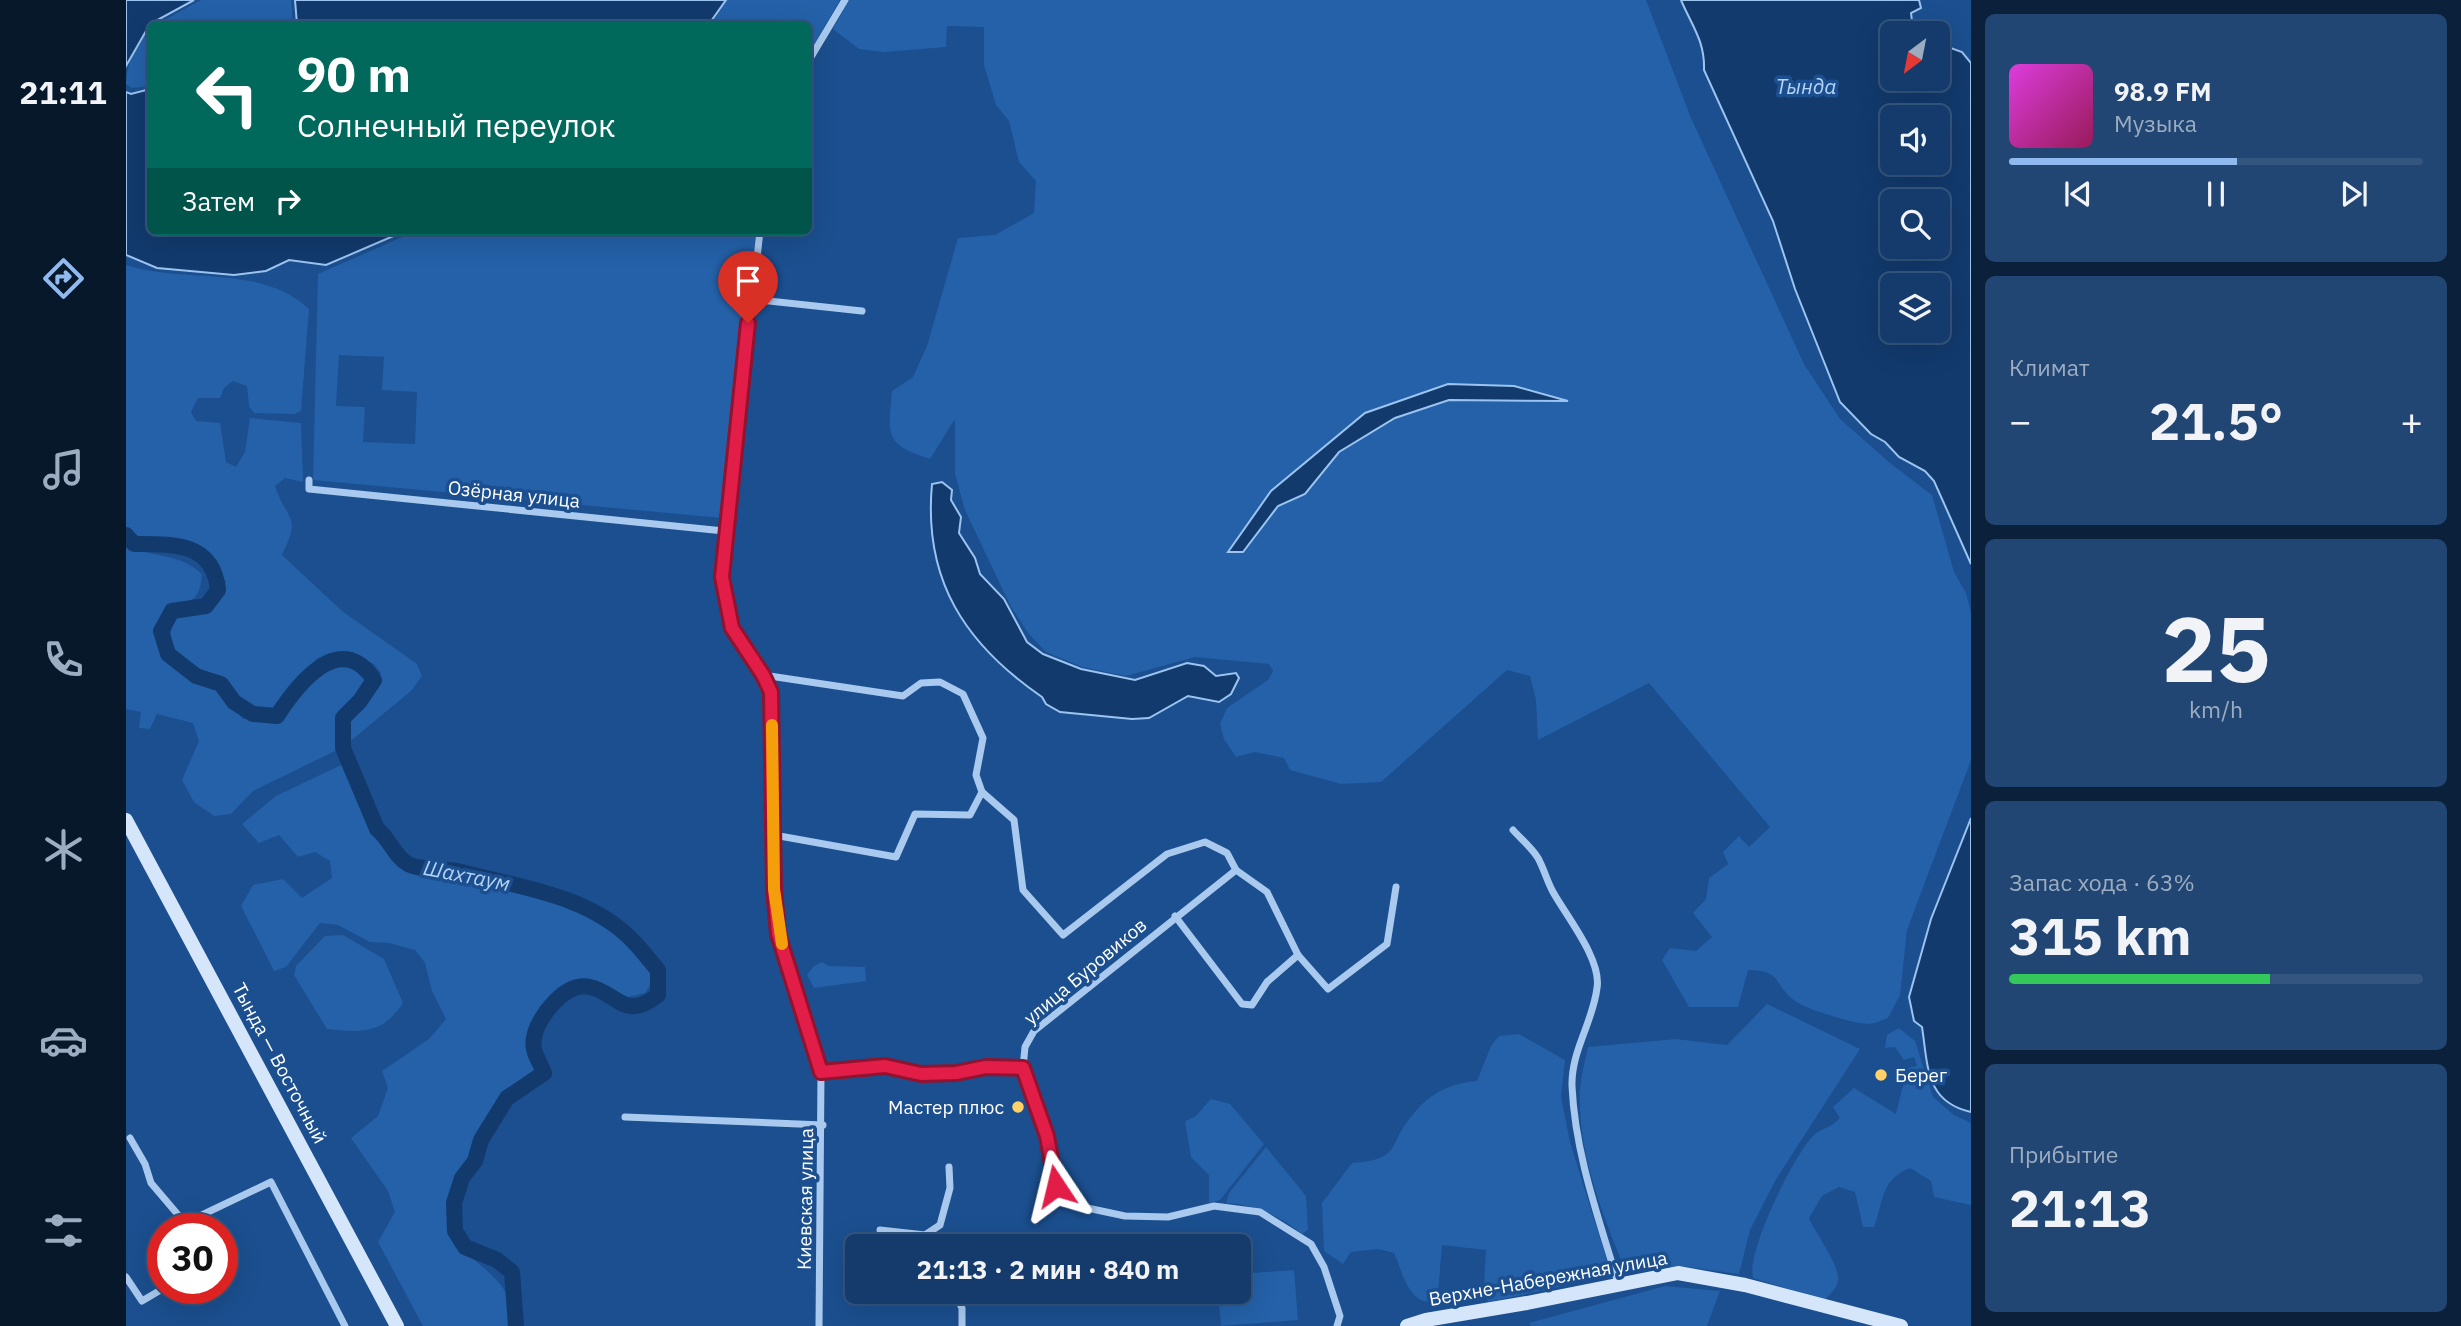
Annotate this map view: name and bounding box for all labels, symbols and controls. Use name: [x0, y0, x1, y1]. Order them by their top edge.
north arrow: [1880, 21, 1950, 91]
map controls: [1880, 21, 1950, 343]
text: 90 m: [297, 42, 411, 105]
icon: left: [182, 49, 273, 140]
text: 21:11: [19, 71, 107, 113]
water label: Тында: [1775, 72, 1837, 100]
text: 98.9 FM: [2114, 74, 2212, 108]
text: Солнечный переулок: [297, 104, 616, 146]
button: sound: [1880, 105, 1950, 175]
text: Музыка: [2114, 108, 2197, 138]
icon: previous: [2059, 175, 2097, 213]
icon: pause: [2197, 175, 2235, 213]
icon: next: [2335, 175, 2373, 213]
icon: right: [269, 182, 307, 220]
text: Затем: [182, 184, 255, 218]
button: search: [1880, 189, 1950, 259]
pin: [718, 251, 778, 323]
icon: directions: [39, 254, 88, 303]
icon: arrive: [729, 262, 767, 300]
button: layers: [1880, 273, 1950, 343]
text: Климат: [2009, 352, 2090, 382]
text: 21.5°: [2149, 387, 2283, 454]
text: −: [2009, 396, 2032, 445]
text: +: [2400, 396, 2423, 445]
icon: music: [39, 445, 88, 494]
street label: Озёрная улица: [447, 475, 581, 513]
text: 25: [2161, 589, 2271, 707]
icon: phone: [39, 635, 88, 684]
text: km/h: [2189, 694, 2243, 724]
icon: climate: [39, 825, 88, 874]
water label: Шахтаум: [421, 853, 513, 897]
text: Запас хода · 63%: [2009, 867, 2195, 897]
text: 315 km: [2009, 902, 2191, 969]
street label: улица Буровиков: [1019, 913, 1151, 1029]
street label: Тында — Восточный: [227, 979, 333, 1147]
icon: car: [39, 1016, 88, 1065]
place label: Берег: [1895, 1063, 1947, 1087]
marker: Берег: [1873, 1067, 1889, 1083]
place label: Мастер плюс: [888, 1095, 1004, 1119]
marker: Мастер плюс: [1010, 1099, 1026, 1115]
street label: Киевская улица: [792, 1128, 818, 1270]
text: Прибытие: [2009, 1139, 2118, 1169]
position arrow: [1019, 1149, 1093, 1223]
text: 21:13: [2009, 1174, 2151, 1241]
icon: filters: [39, 1206, 88, 1255]
speed limit sign: 30: [147, 1213, 238, 1304]
street label: Верхне-Набережная улица: [1427, 1245, 1669, 1311]
text: 21:13 · 2 мин · 840 m: [917, 1252, 1179, 1286]

